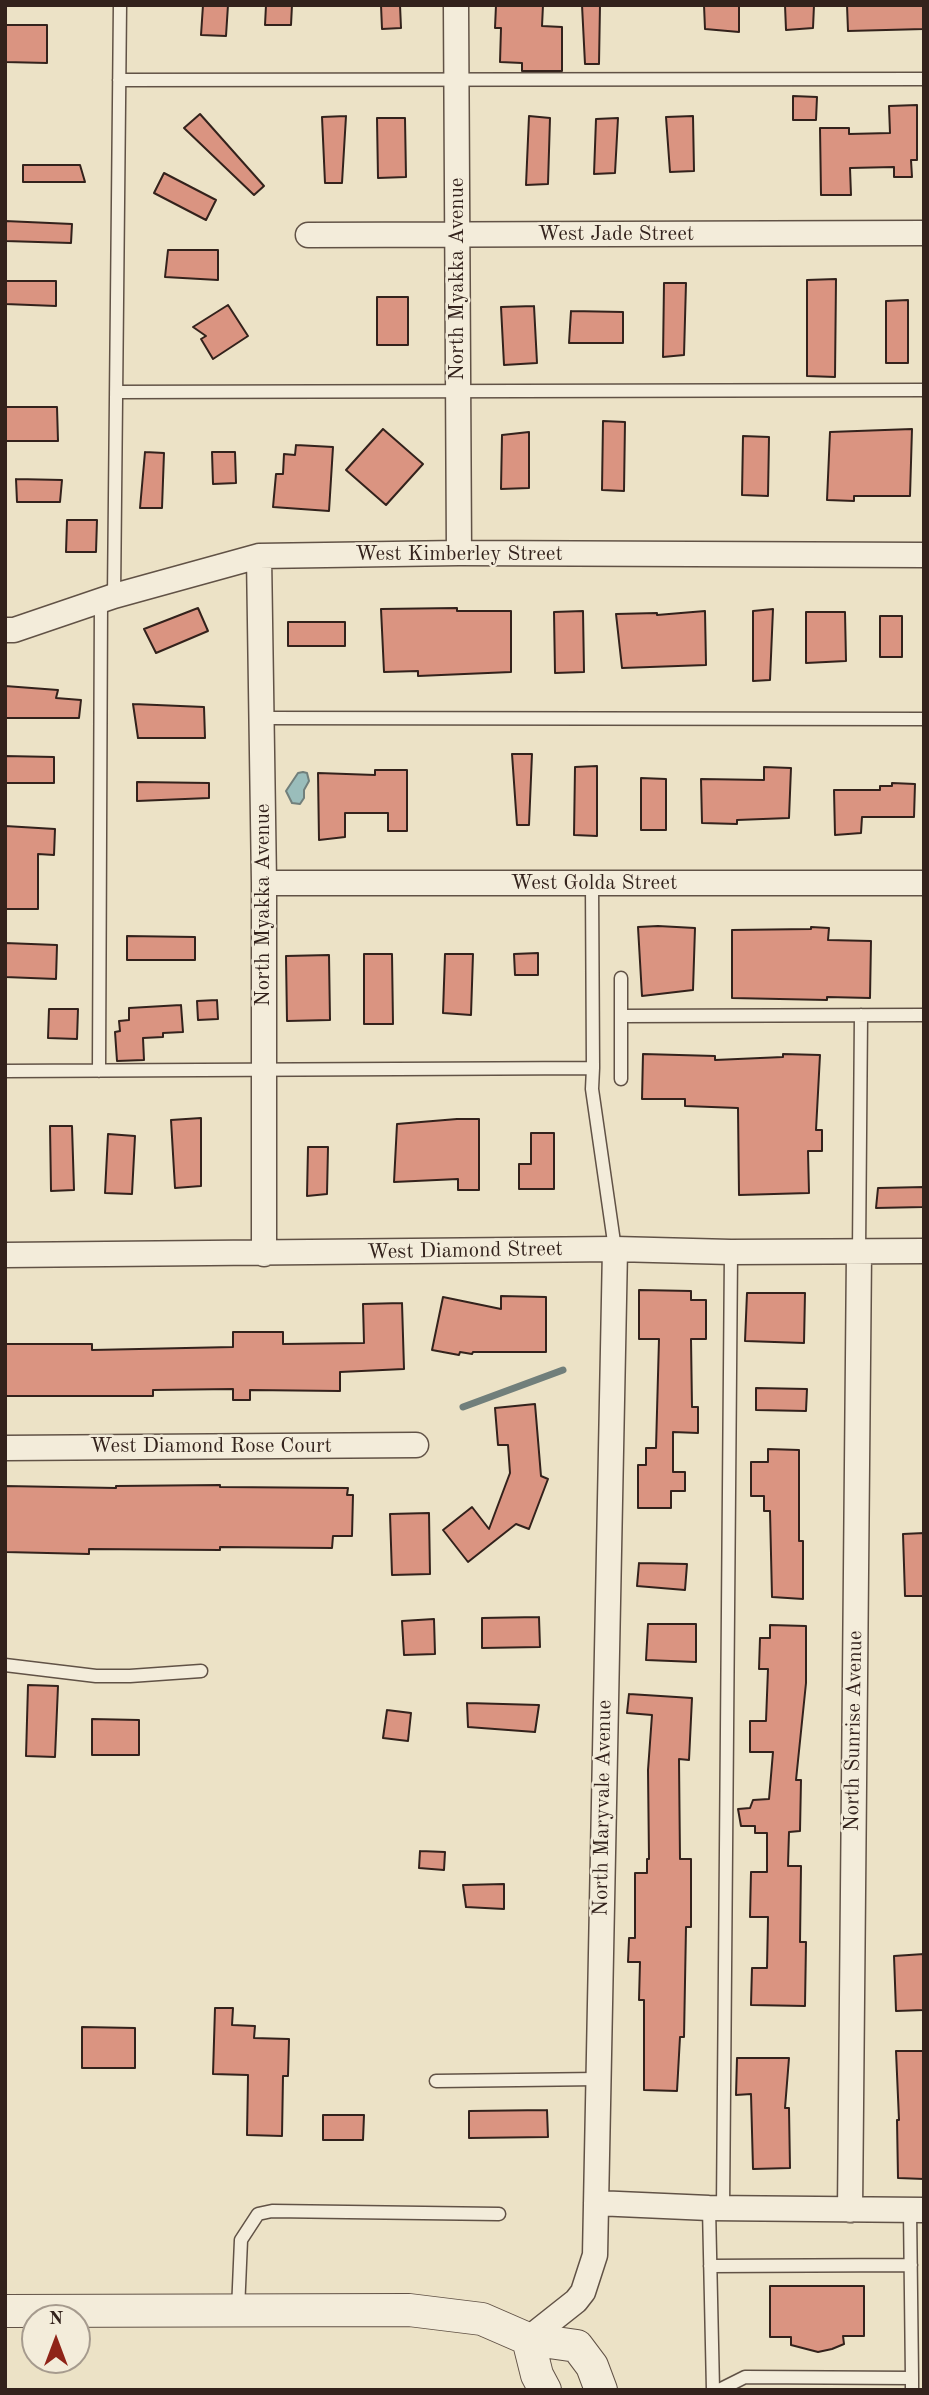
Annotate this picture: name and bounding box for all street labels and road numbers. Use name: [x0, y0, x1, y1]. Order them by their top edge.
street label: North Myakka Avenue: [444, 177, 470, 381]
street label: West Jade Street: [538, 221, 694, 247]
street label: West Kimberley Street: [355, 541, 563, 567]
street label: North Myakka Avenue: [250, 803, 276, 1007]
street label: West Golda Street: [511, 870, 677, 896]
street label: West Diamond Street: [367, 1237, 563, 1265]
street label: West Diamond Rose Court: [90, 1433, 332, 1459]
street label: North Sunrise Avenue: [840, 1630, 868, 1832]
street label: North Maryvale Avenue: [589, 1700, 617, 1916]

